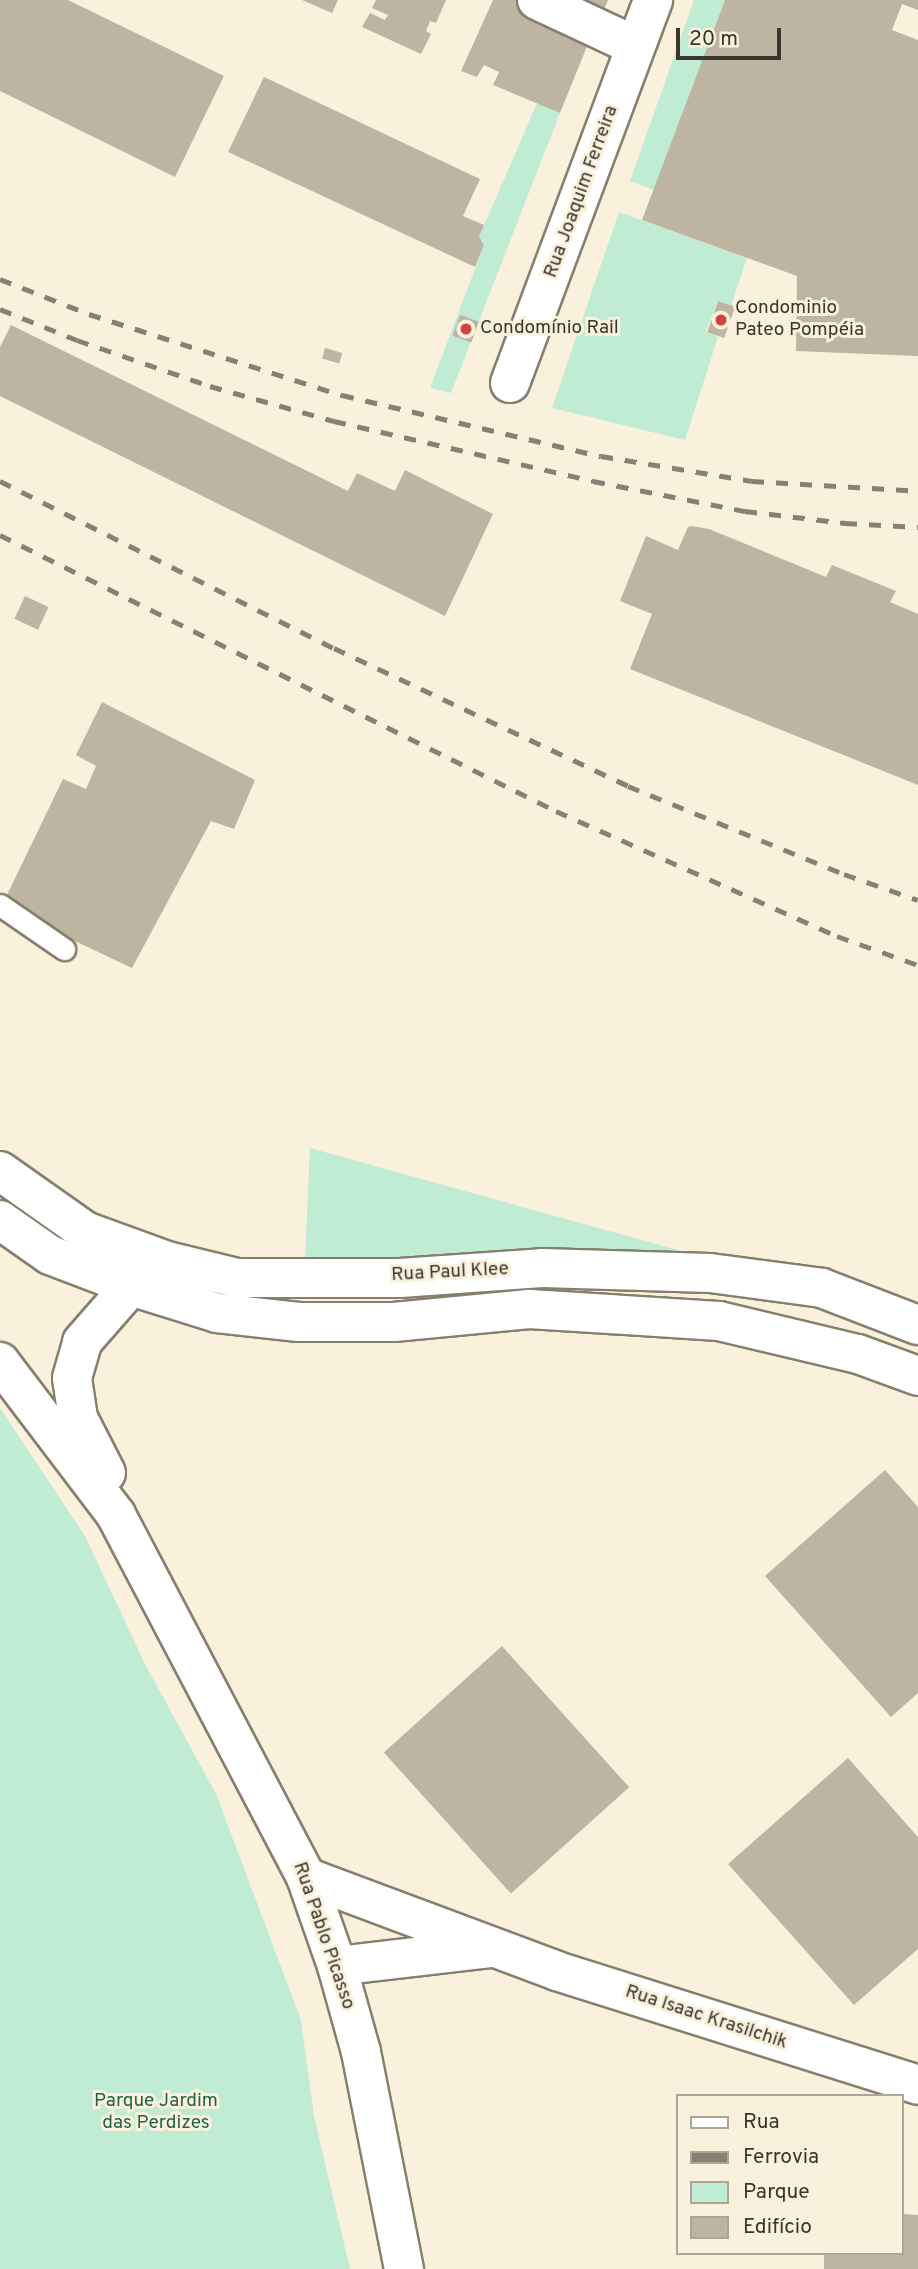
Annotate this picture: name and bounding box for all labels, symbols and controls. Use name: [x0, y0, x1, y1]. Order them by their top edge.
scale bar: [680, 14, 785, 58]
text: 20 m: [689, 26, 738, 53]
street label: Rua Joaquim Ferreira: [540, 103, 624, 281]
place label: Condominio Pateo Pompéia: [735, 298, 864, 342]
marker: Condominio Pateo Pompéia: [713, 312, 729, 328]
place label: Condomínio Rail: [480, 318, 619, 340]
marker: Condomínio Rail: [458, 321, 474, 337]
street label: Rua Paul Klee: [391, 1259, 509, 1287]
street label: Rua Pablo Picasso: [287, 1859, 359, 2013]
street label: Rua Isaac Krasilchik: [622, 1981, 790, 2055]
park label: Parque Jardim das Perdizes: [94, 2091, 218, 2135]
legend: [676, 2094, 904, 2255]
text: Rua: [743, 2109, 780, 2136]
text: Ferrovia: [743, 2144, 819, 2171]
text: Parque: [743, 2179, 810, 2206]
text: Edifício: [743, 2214, 812, 2241]

